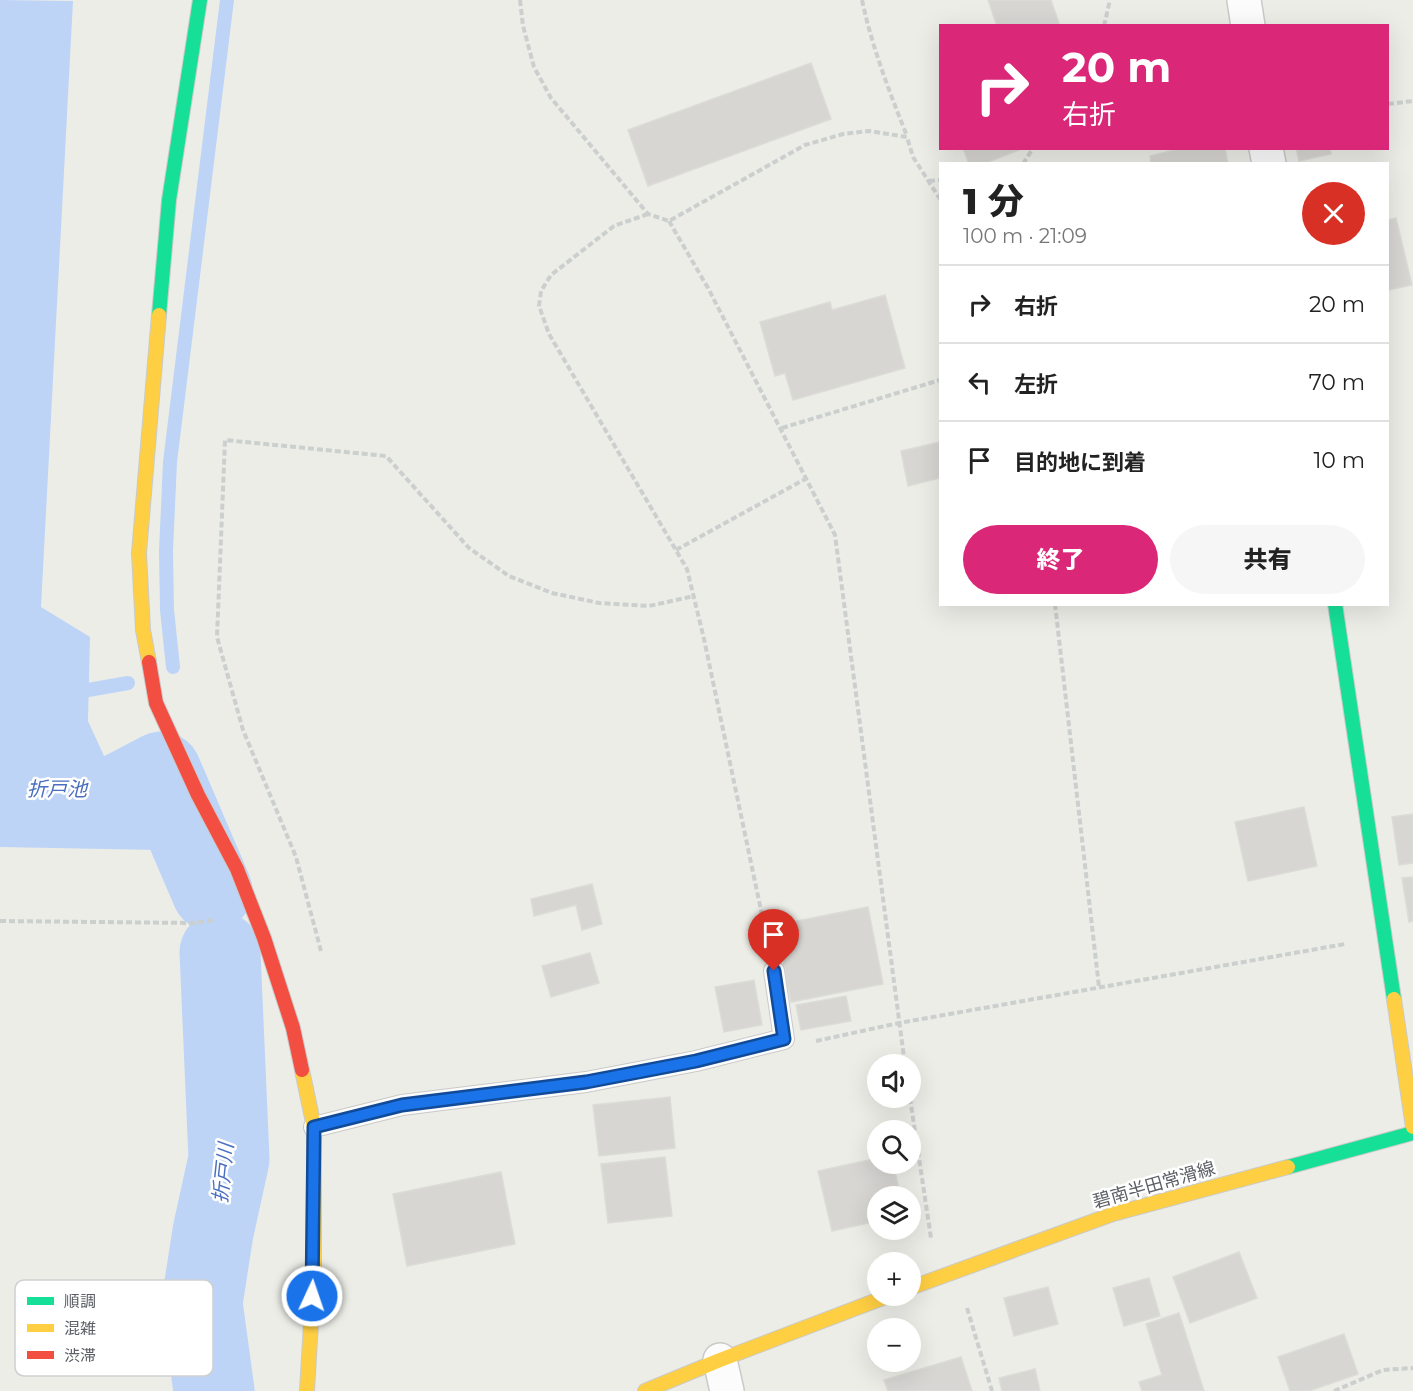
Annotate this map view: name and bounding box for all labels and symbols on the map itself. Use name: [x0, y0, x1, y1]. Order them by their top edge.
water label: 折戸池: [27, 777, 89, 801]
pin: [748, 909, 799, 971]
water label: 折戸川: [208, 1140, 238, 1204]
street label: 碧南半田常滑線: [1090, 1157, 1218, 1213]
position arrow: [280, 1264, 344, 1328]
legend: [15, 1280, 213, 1376]
text: 順調: [64, 1292, 96, 1311]
text: 混雑: [64, 1319, 96, 1338]
text: 渋滞: [64, 1346, 96, 1365]

